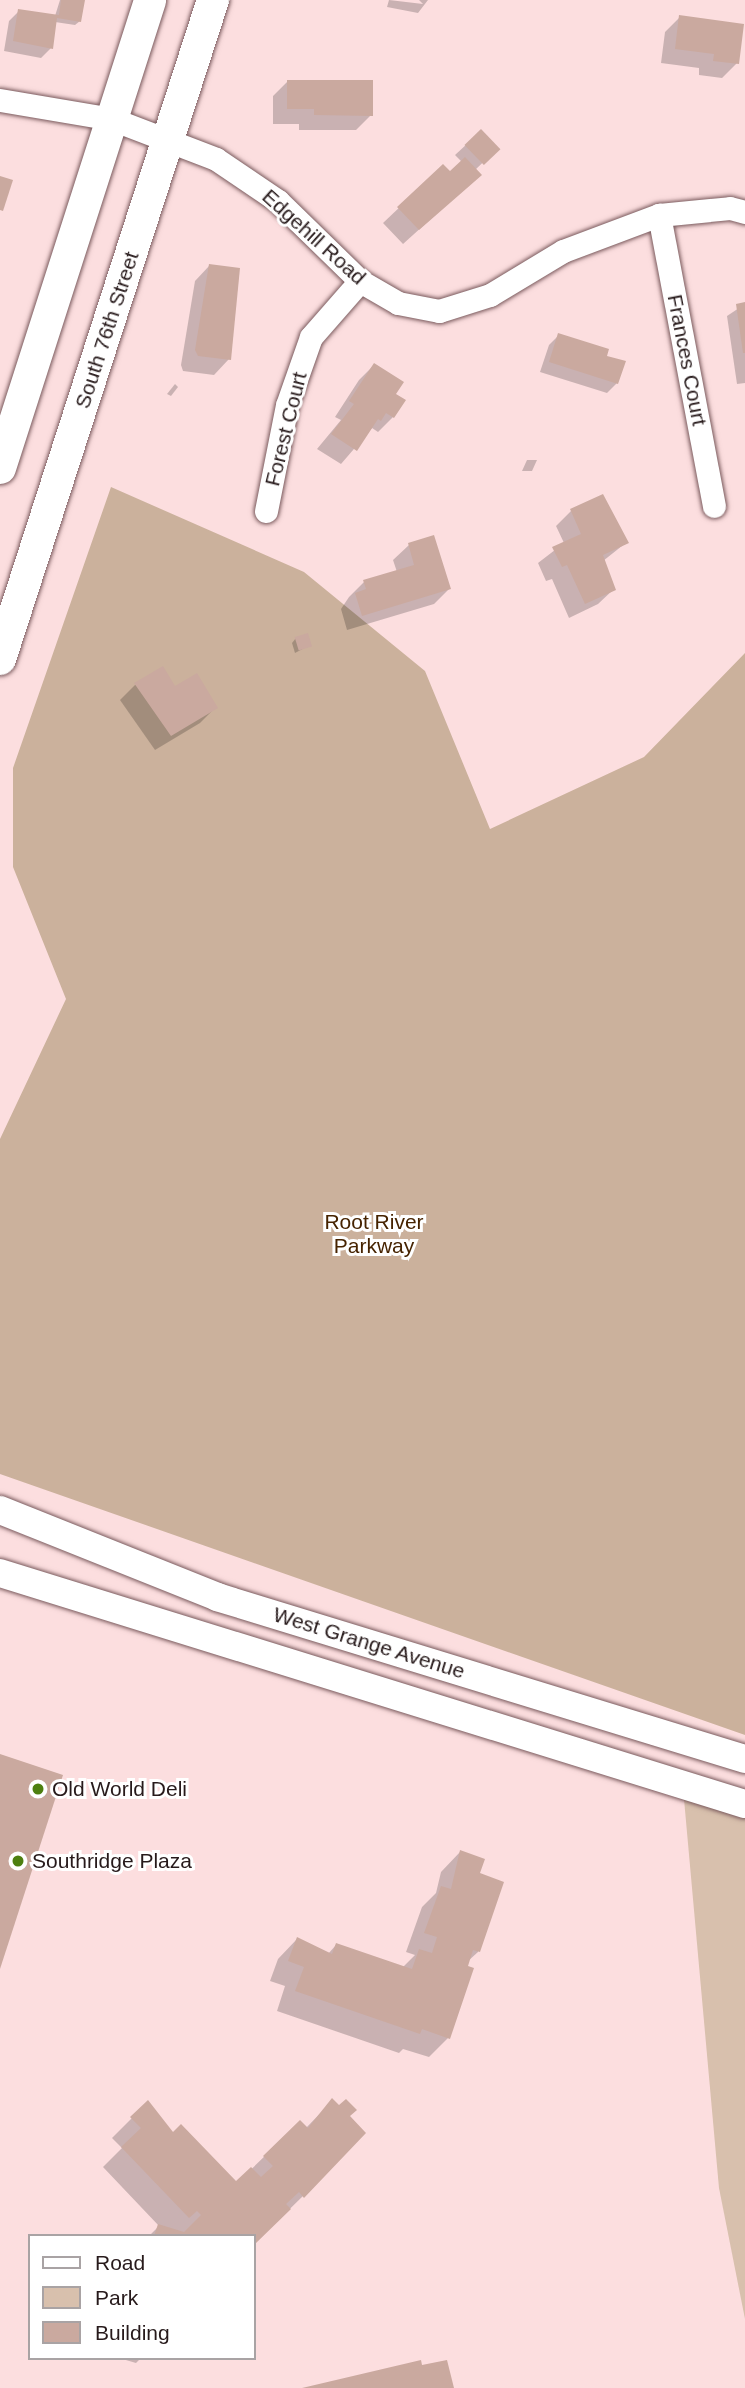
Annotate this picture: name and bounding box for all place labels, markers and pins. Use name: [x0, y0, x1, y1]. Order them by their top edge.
place label: Old World Deli: [52, 1776, 187, 1802]
marker: Old World Deli: [30, 1781, 46, 1797]
place label: Southridge Plaza: [32, 1848, 192, 1874]
marker: Southridge Plaza: [10, 1853, 26, 1869]

